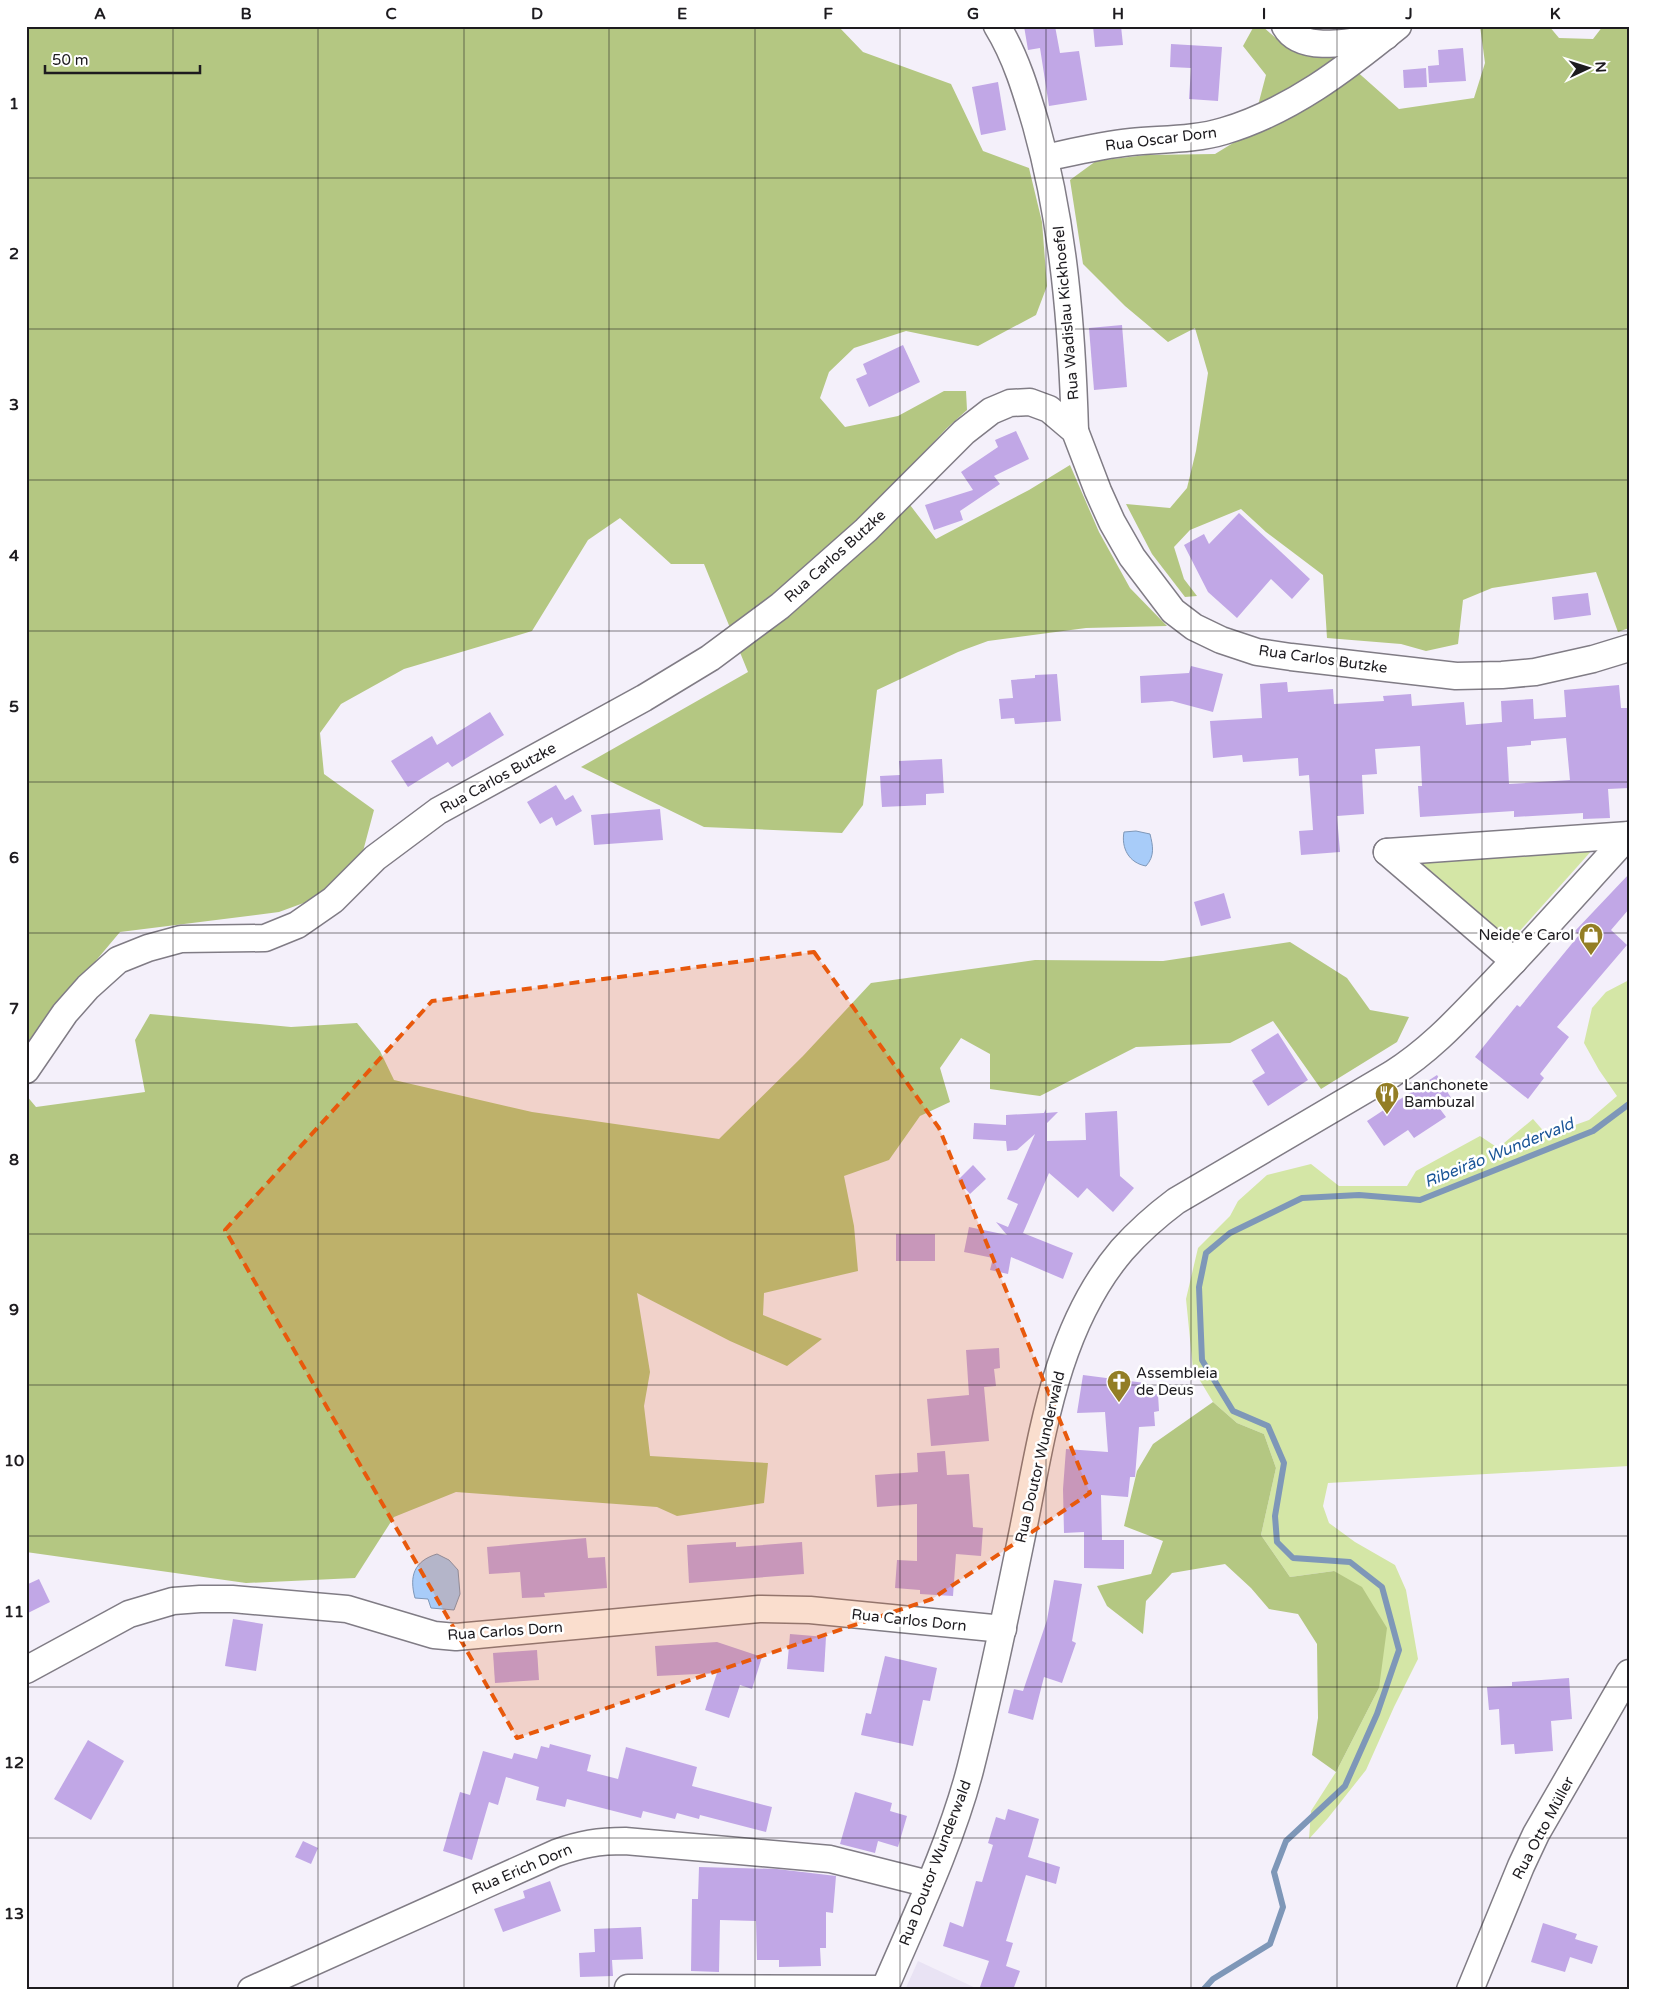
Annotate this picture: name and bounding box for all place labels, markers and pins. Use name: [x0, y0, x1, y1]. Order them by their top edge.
shop icon: Neide e Carol: [1578, 922, 1604, 956]
place label: Neide e Carol: [1478, 926, 1574, 944]
place label: Lanchonete Bambuzal: [1404, 1076, 1488, 1111]
restaurant icon: Lanchonete Bambuzal: [1374, 1081, 1400, 1115]
place label: Assembleia de Deus: [1136, 1364, 1218, 1399]
church icon: Assembleia de Deus: [1106, 1369, 1132, 1403]

